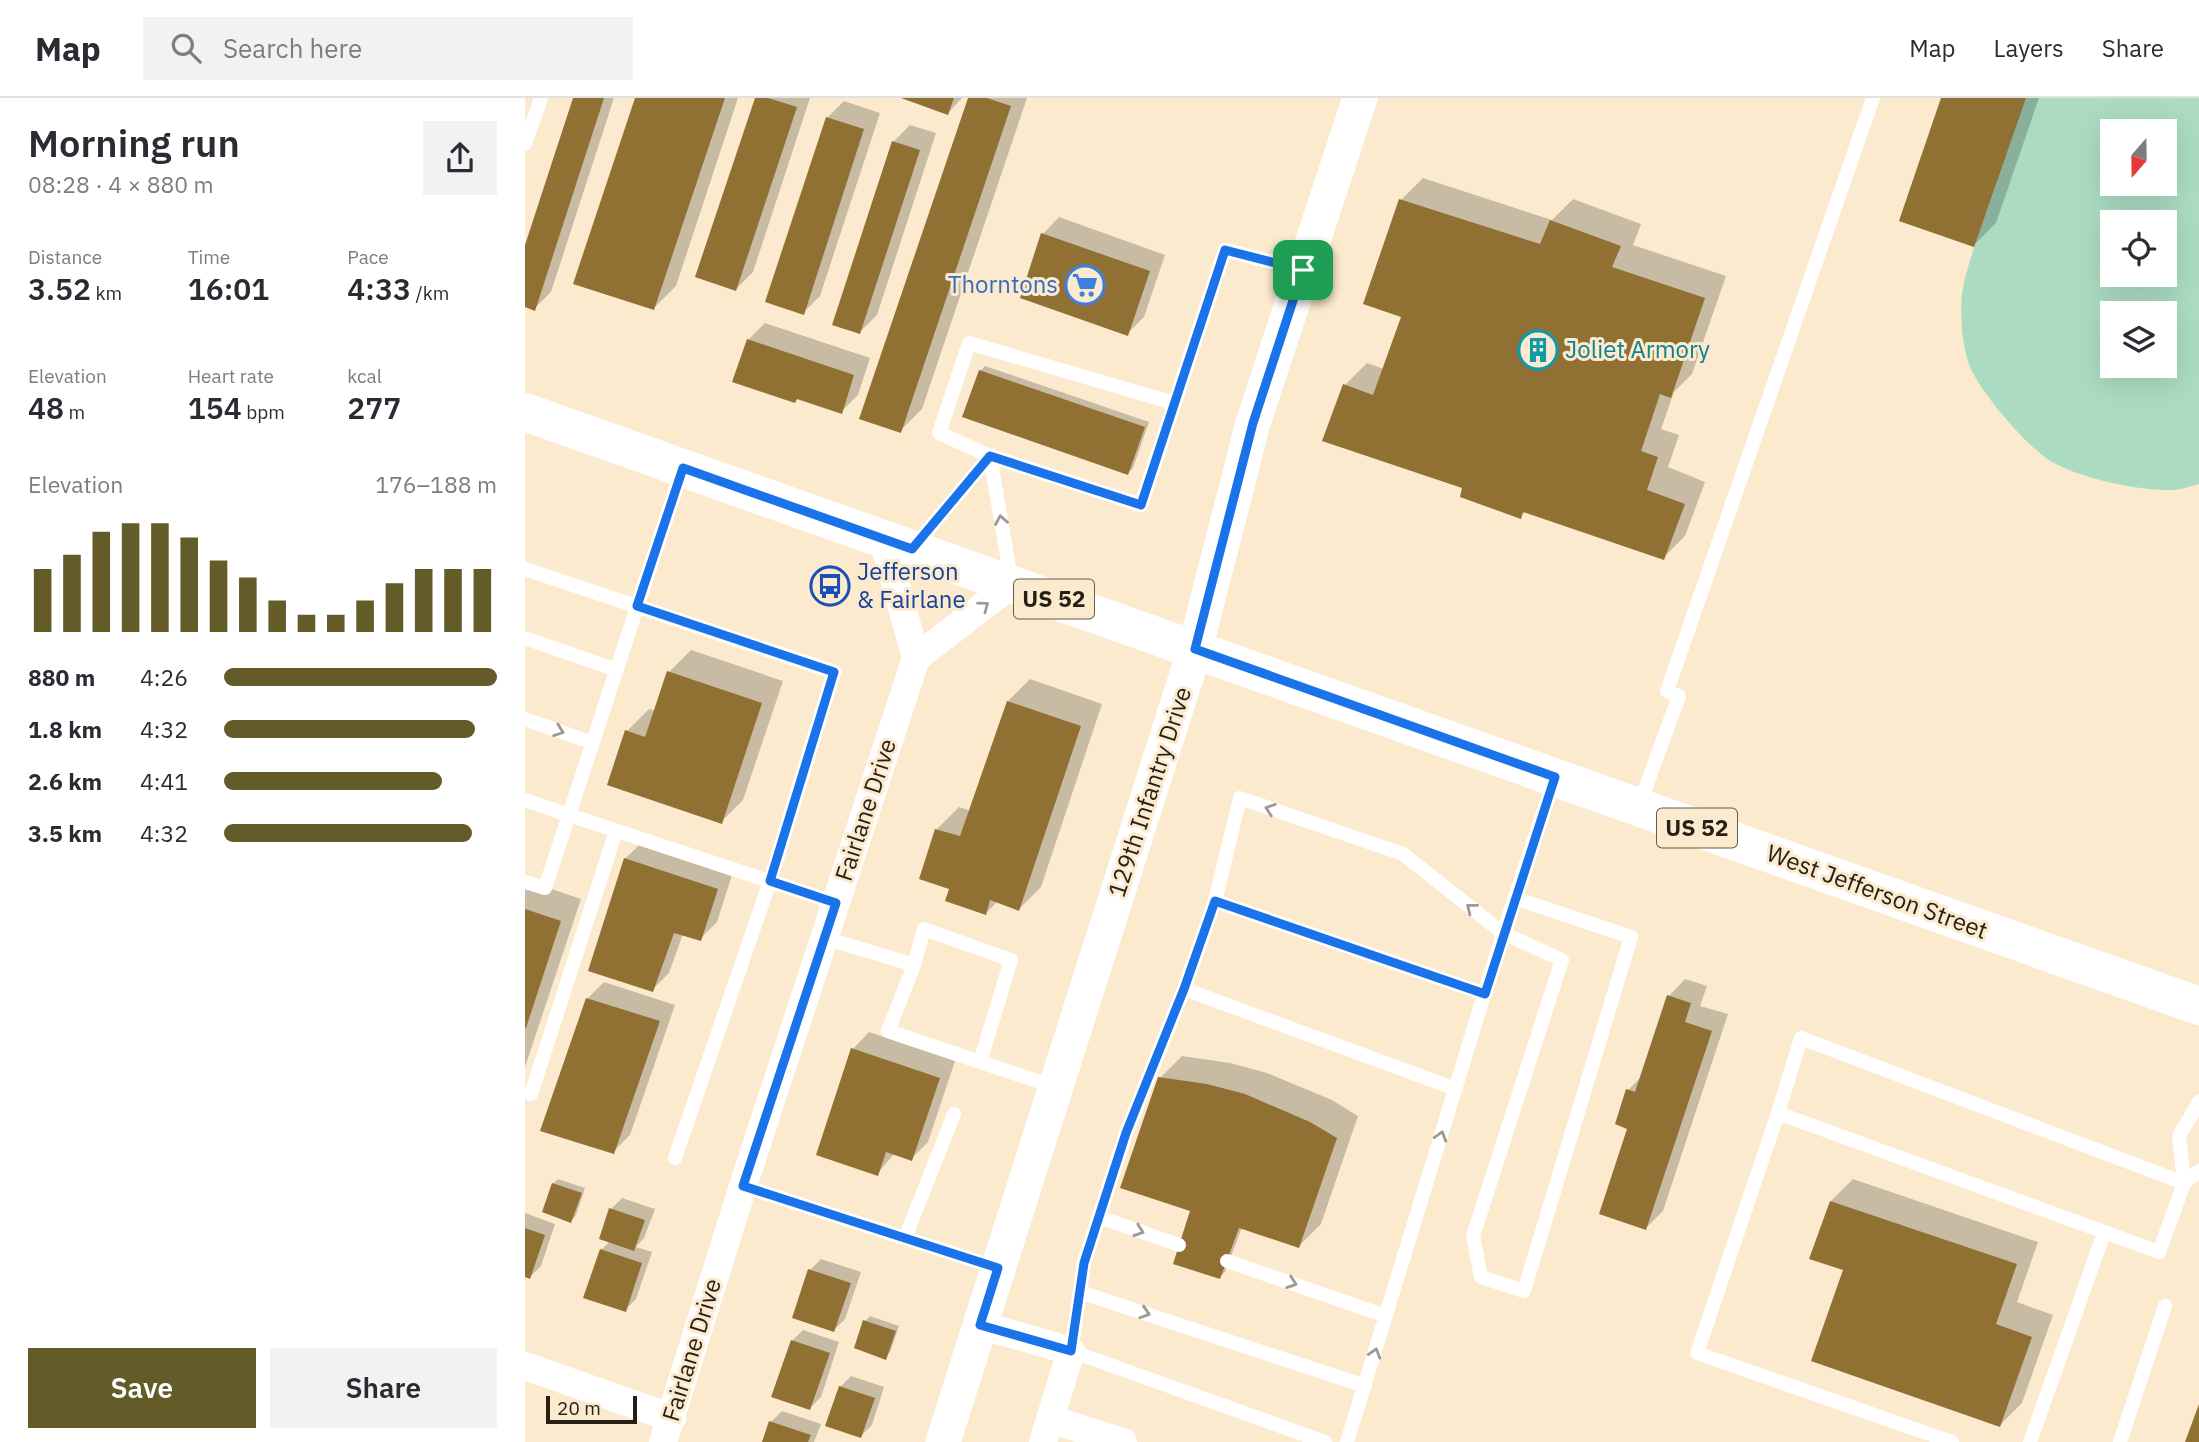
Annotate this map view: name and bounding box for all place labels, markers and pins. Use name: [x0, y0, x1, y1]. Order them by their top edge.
pin: [1273, 240, 1333, 300]
supermarket icon: Thorntons: [1064, 264, 1106, 306]
place label: Thorntons: [948, 268, 1058, 300]
building icon: Joliet Armory: [1517, 329, 1559, 371]
place label: Joliet Armory: [1565, 333, 1710, 365]
place label: Jefferson & Fairlane: [857, 555, 966, 615]
bus stop icon: Jefferson & Fairlane: [809, 565, 851, 607]

